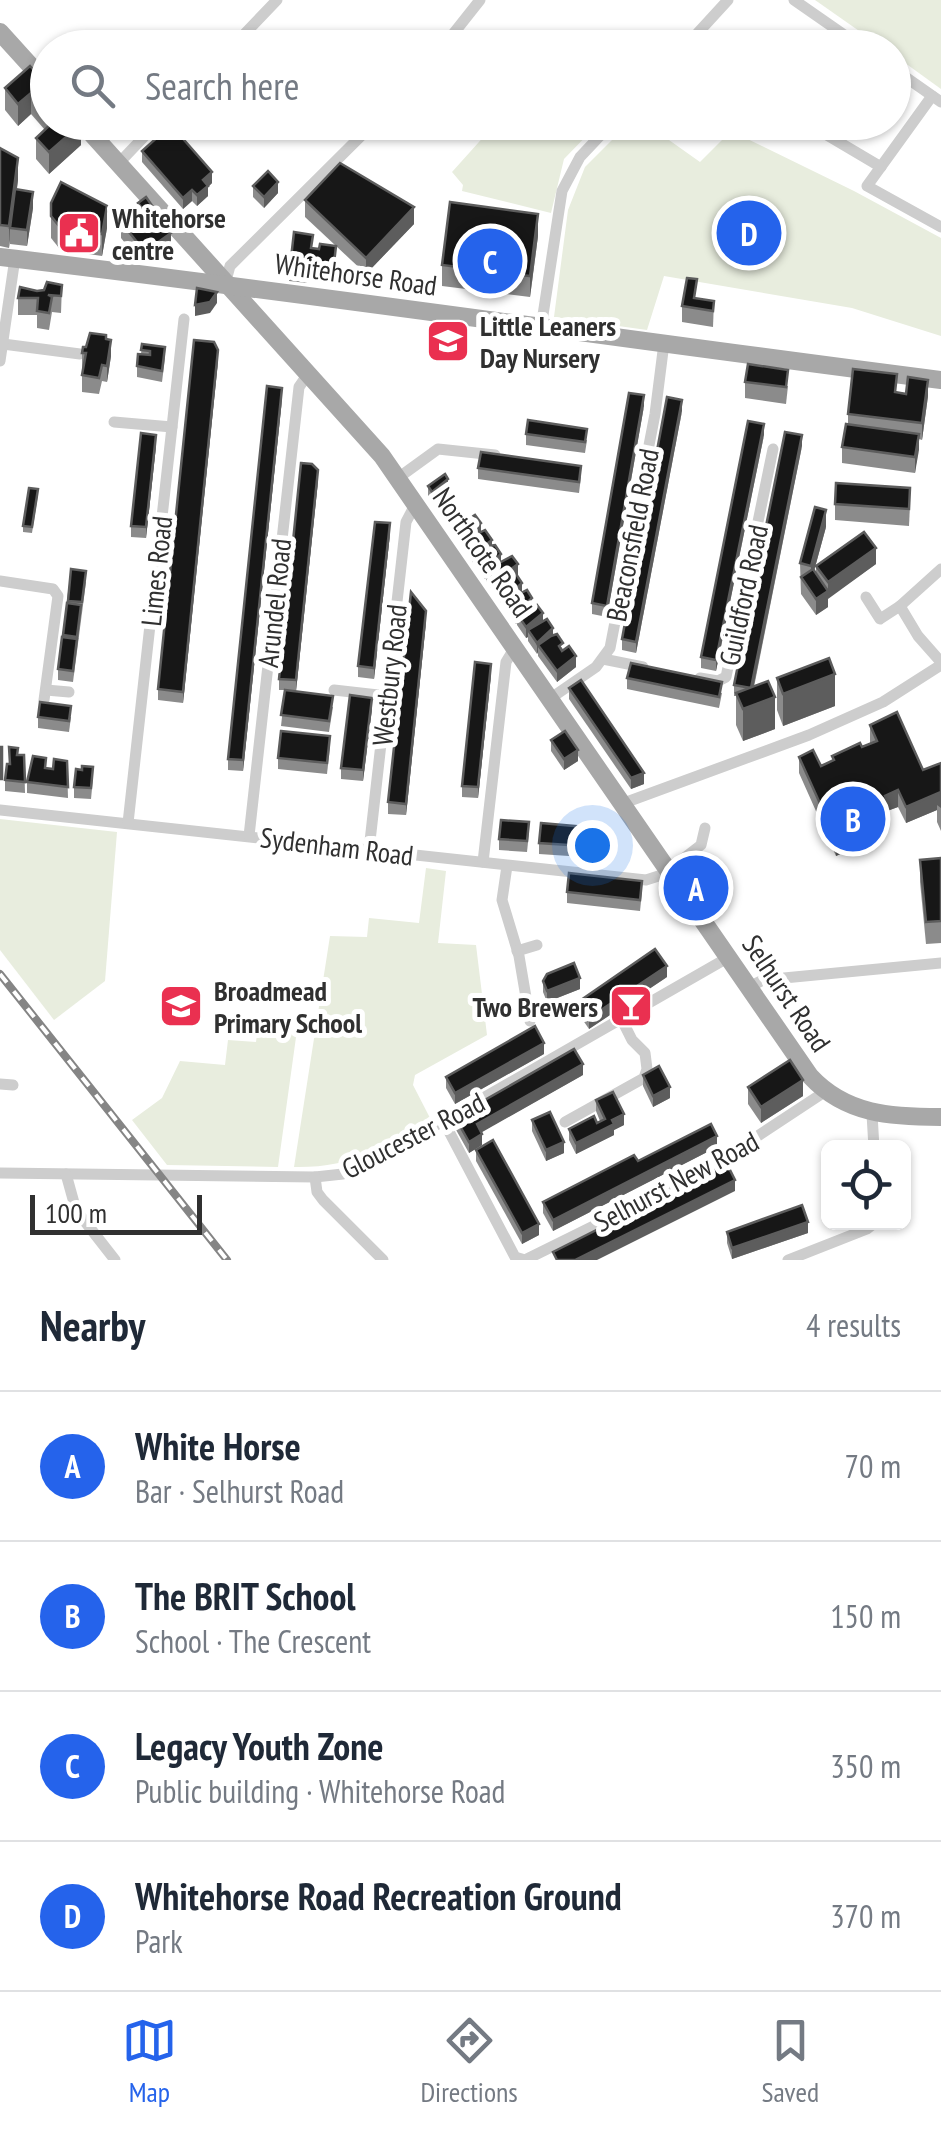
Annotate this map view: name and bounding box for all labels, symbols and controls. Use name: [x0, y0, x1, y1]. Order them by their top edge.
search box: [30, 30, 911, 140]
icon: search: [65, 58, 120, 113]
text: Search here: [145, 61, 299, 110]
pin: D: [716, 196, 782, 270]
place label: Whitehorse centre: [111, 199, 226, 268]
public building icon: Whitehorse centre: [56, 210, 102, 256]
pin: C: [458, 224, 522, 298]
street label: Whitehorse Road: [273, 244, 439, 304]
place label: Little Leaners Day Nursery: [480, 307, 616, 376]
school or university icon: Little Leaners Day Nursery: [425, 318, 471, 364]
street label: Beaconsfield Road: [597, 445, 667, 625]
street label: Northcote Road: [425, 480, 541, 624]
street label: Limes Road: [132, 514, 180, 628]
street label: Guildford Road: [710, 521, 776, 669]
street label: Arundel Road: [249, 537, 299, 669]
street label: Westbury Road: [363, 602, 415, 748]
pin: B: [820, 782, 886, 856]
street label: Sydenham Road: [258, 818, 416, 874]
your location: [567, 820, 618, 871]
pin: A: [664, 850, 728, 926]
street label: Selhurst Road: [734, 927, 840, 1059]
place label: Broadmead Primary School: [214, 972, 362, 1041]
school or university icon: Broadmead Primary School: [158, 983, 204, 1029]
bar icon: Two Brewers: [608, 983, 654, 1029]
place label: Two Brewers: [473, 988, 598, 1025]
street label: Gloucester Road: [335, 1083, 491, 1187]
street label: Selhurst New Road: [587, 1122, 765, 1240]
map controls: [821, 1140, 911, 1230]
button: locate: [821, 1140, 911, 1230]
scale bar: [30, 1190, 202, 1234]
text: 100 m: [45, 1194, 107, 1231]
text: Nearby: [40, 1298, 145, 1353]
text: 4 results: [806, 1304, 901, 1346]
text: White Horse: [135, 1421, 301, 1470]
text: A: [64, 1445, 81, 1487]
text: 70 m: [845, 1445, 901, 1487]
text: Bar · Selhurst Road: [135, 1470, 344, 1512]
text: The BRIT School: [135, 1571, 356, 1620]
text: B: [65, 1595, 80, 1637]
text: 150 m: [830, 1595, 901, 1637]
text: School · The Crescent: [135, 1620, 371, 1662]
text: Legacy Youth Zone: [135, 1721, 384, 1770]
text: C: [65, 1745, 80, 1787]
text: 350 m: [830, 1745, 901, 1787]
text: Public building · Whitehorse Road: [135, 1770, 505, 1812]
text: Whitehorse Road Recreation Ground: [135, 1871, 622, 1920]
text: D: [64, 1895, 81, 1937]
text: 370 m: [830, 1895, 901, 1937]
text: Park: [135, 1920, 183, 1962]
tab: Map: [122, 2013, 177, 2110]
tab: Directions: [420, 2013, 518, 2110]
tab: Saved: [761, 2013, 819, 2110]

